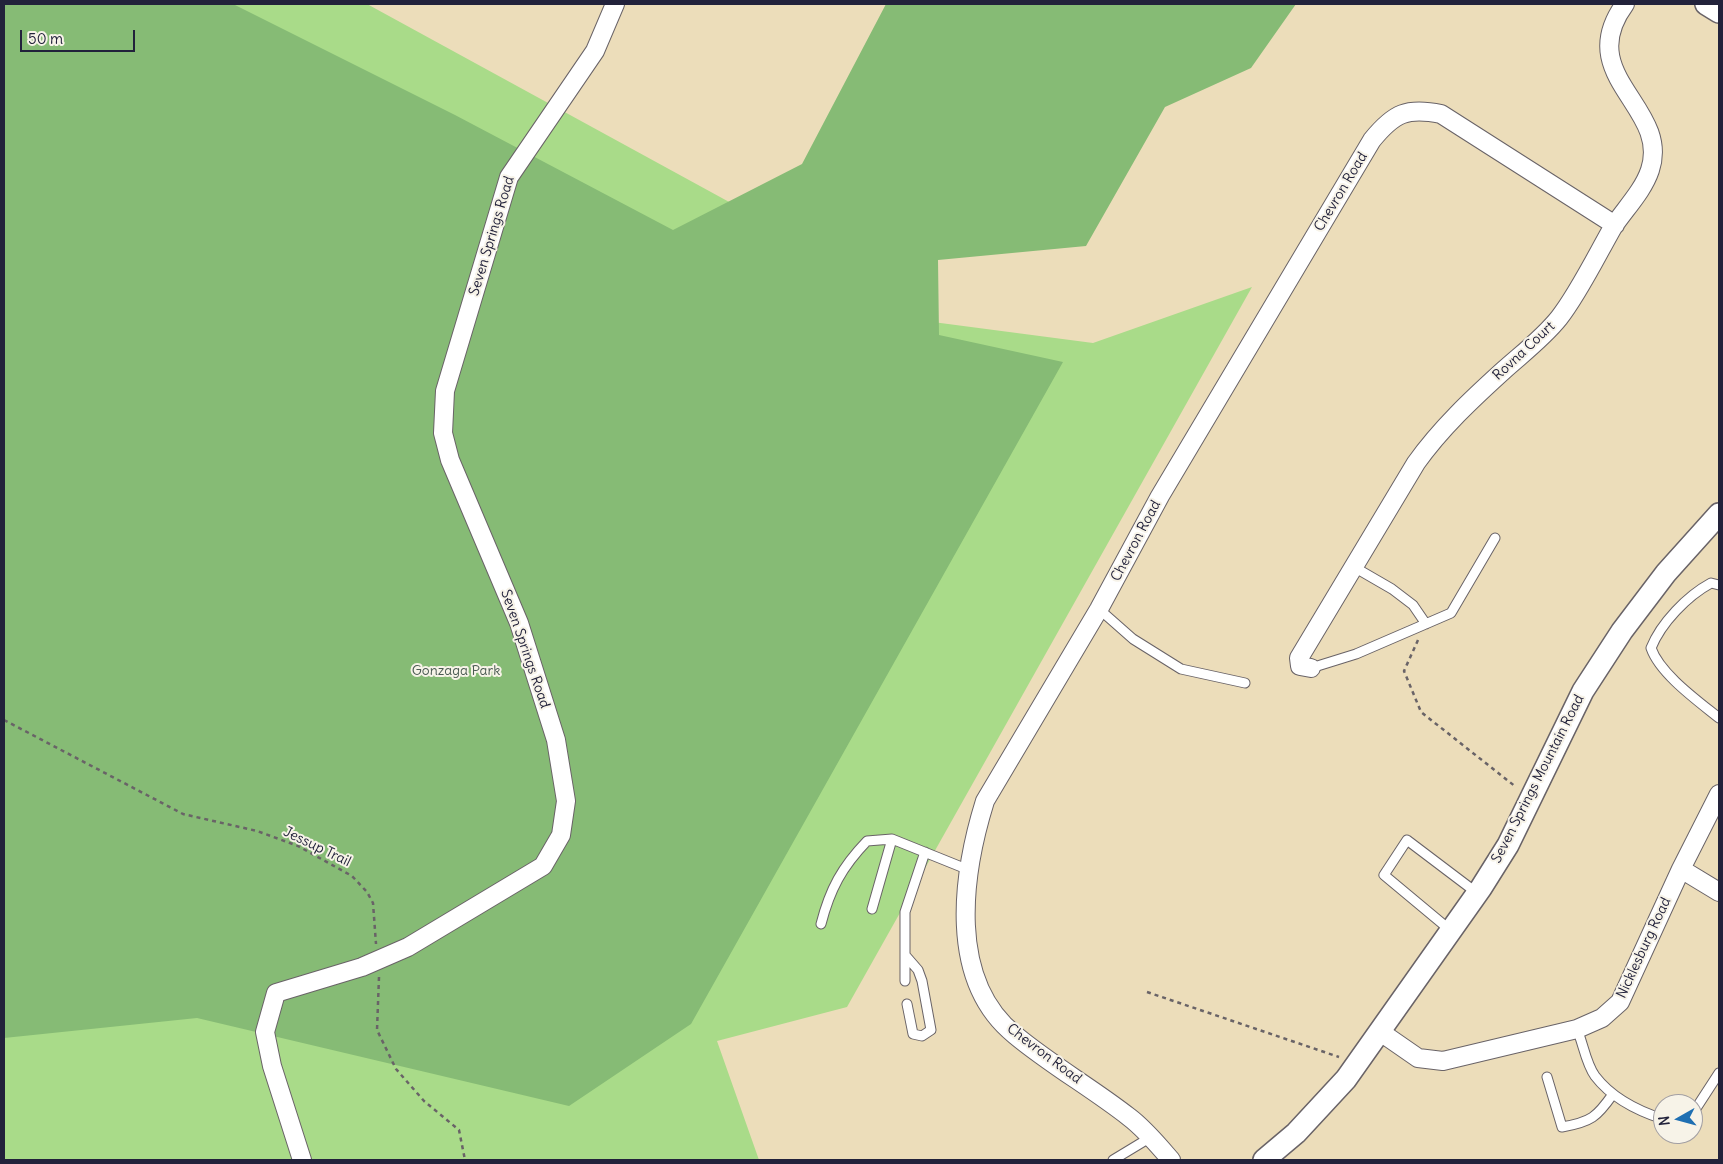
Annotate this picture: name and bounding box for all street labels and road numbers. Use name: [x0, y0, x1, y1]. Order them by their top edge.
street label: Chevron Road: [1311, 149, 1371, 235]
street label: Seven Springs Road: [466, 174, 518, 298]
street label: Rovna Court: [1490, 318, 1558, 384]
street label: Chevron Road: [1108, 498, 1164, 584]
street label: Seven Springs Road: [497, 588, 553, 710]
street label: Seven Springs Mountain Road: [1488, 692, 1588, 866]
street label: Jessup Trail: [280, 823, 354, 871]
street label: Nicklesburg Road: [1613, 895, 1675, 1001]
street label: Chevron Road: [1003, 1020, 1085, 1088]

